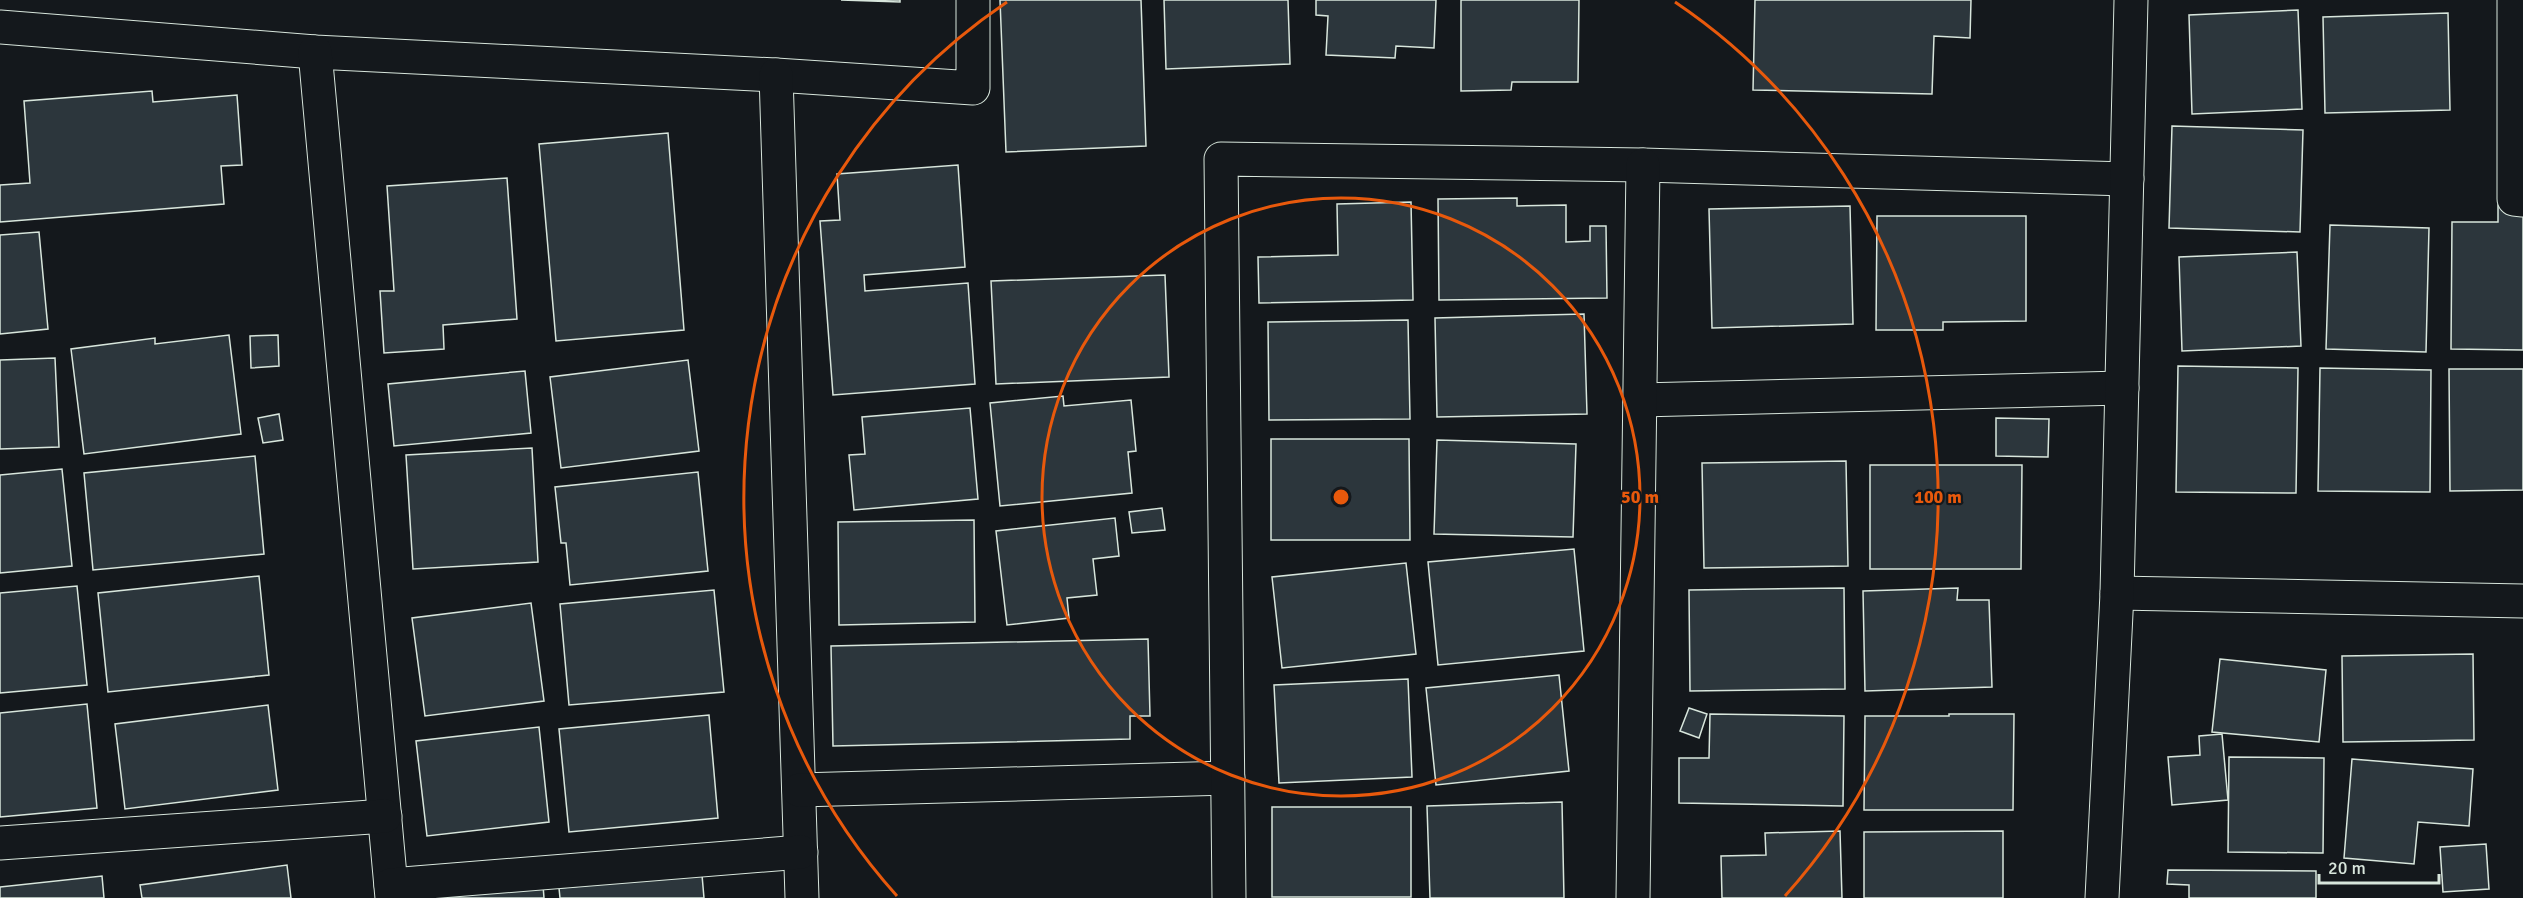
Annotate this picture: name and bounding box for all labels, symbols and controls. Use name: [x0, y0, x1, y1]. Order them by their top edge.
text: 50 m: [1621, 486, 1659, 508]
text: 100 m: [1914, 486, 1962, 508]
centre of rings: [1331, 487, 1351, 507]
scale bar: [2319, 847, 2439, 885]
text: 20 m: [2328, 857, 2366, 879]

